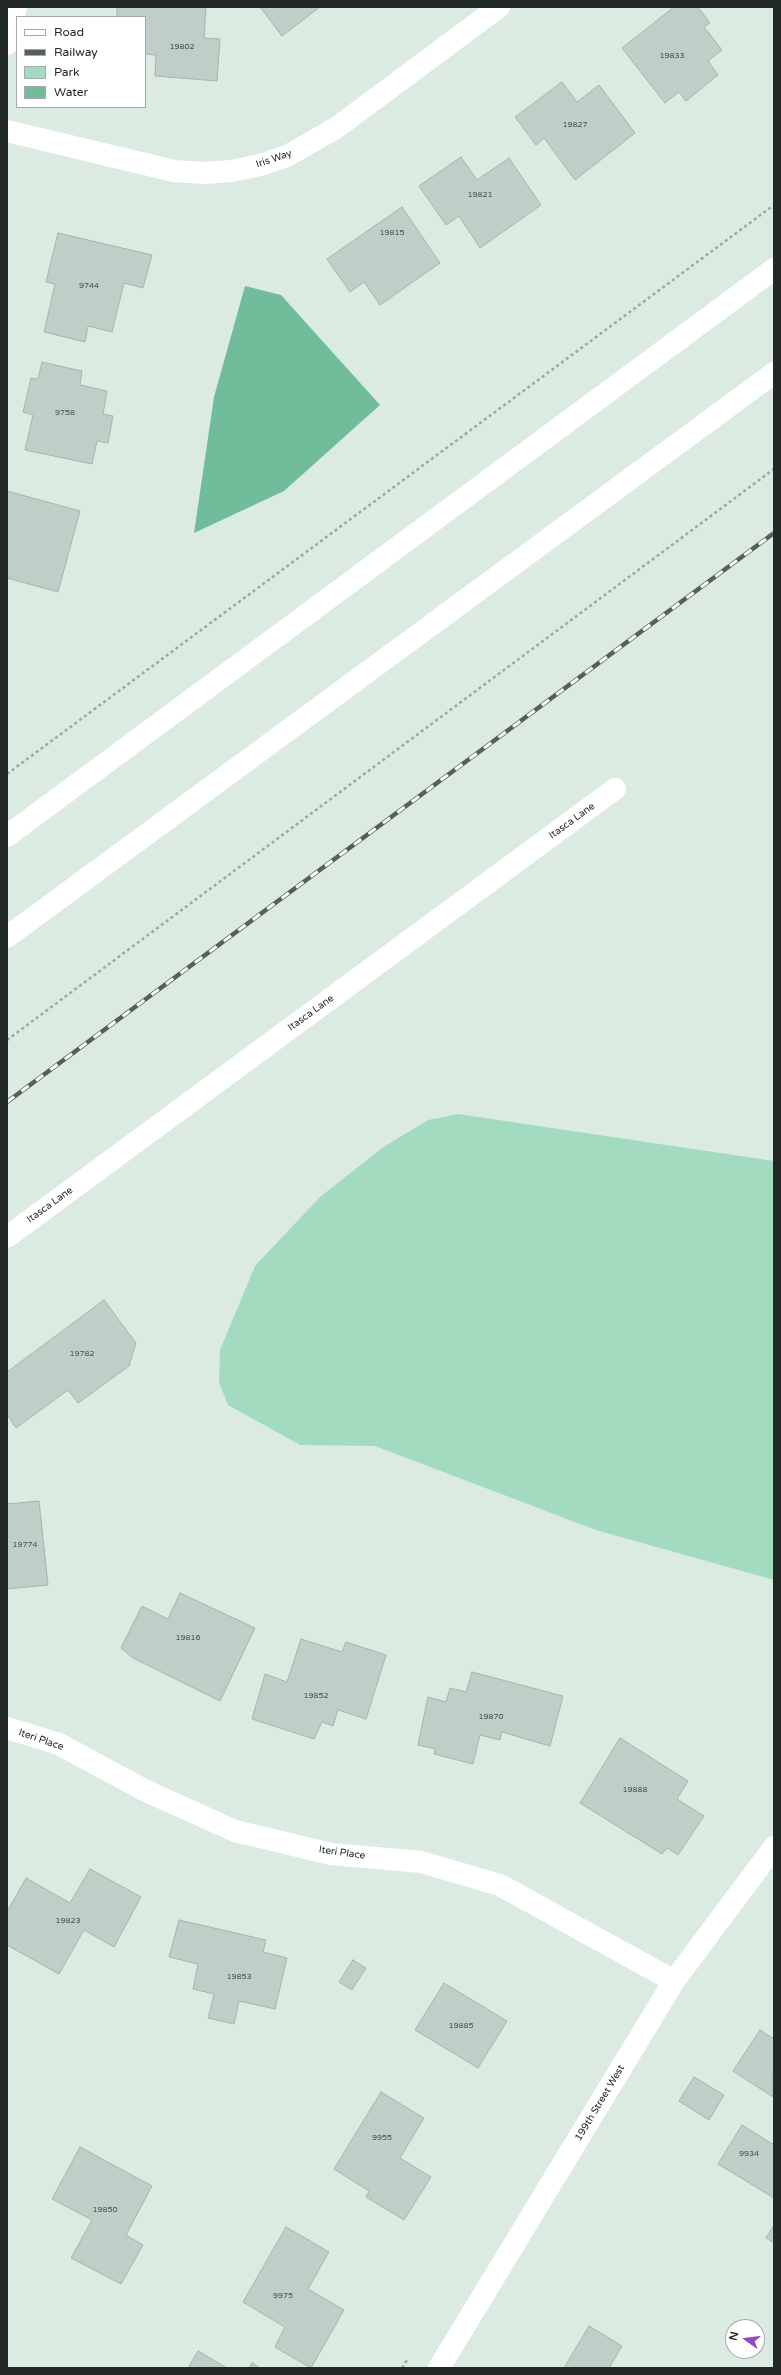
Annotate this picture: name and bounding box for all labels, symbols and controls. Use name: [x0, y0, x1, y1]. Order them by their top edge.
legend: [16, 16, 146, 108]
text: Road: [54, 25, 84, 39]
house number: 19802: [169, 42, 195, 52]
text: Railway: [54, 45, 98, 59]
house number: 19833: [659, 51, 685, 61]
text: Park: [54, 65, 80, 79]
text: Water: [54, 85, 88, 99]
house number: 19827: [562, 120, 588, 130]
street label: Iris Way: [255, 147, 293, 171]
house number: 19821: [467, 190, 493, 200]
house number: 19815: [379, 228, 405, 238]
house number: 9744: [79, 281, 99, 291]
house number: 9758: [55, 408, 75, 418]
street label: Itasca Lane: [547, 800, 597, 842]
street label: Itasca Lane: [286, 992, 336, 1034]
street label: Itasca Lane: [25, 1184, 75, 1226]
house number: 19782: [69, 1349, 95, 1359]
house number: 19774: [12, 1540, 38, 1550]
house number: 19816: [175, 1633, 201, 1643]
house number: 19852: [303, 1691, 329, 1701]
house number: 19870: [478, 1712, 504, 1722]
street label: Iteri Place: [17, 1727, 65, 1753]
house number: 19888: [622, 1785, 648, 1795]
street label: Iteri Place: [318, 1844, 366, 1862]
house number: 19823: [55, 1916, 81, 1926]
house number: 19853: [226, 1972, 252, 1982]
house number: 19885: [448, 2021, 474, 2031]
street label: 199th Street West: [573, 2063, 627, 2143]
house number: 9955: [372, 2133, 392, 2143]
house number: 9934: [739, 2149, 759, 2159]
house number: 19850: [92, 2205, 118, 2215]
house number: 9975: [273, 2291, 293, 2301]
north arrow: [725, 2319, 765, 2359]
text: N: [726, 2330, 741, 2342]

